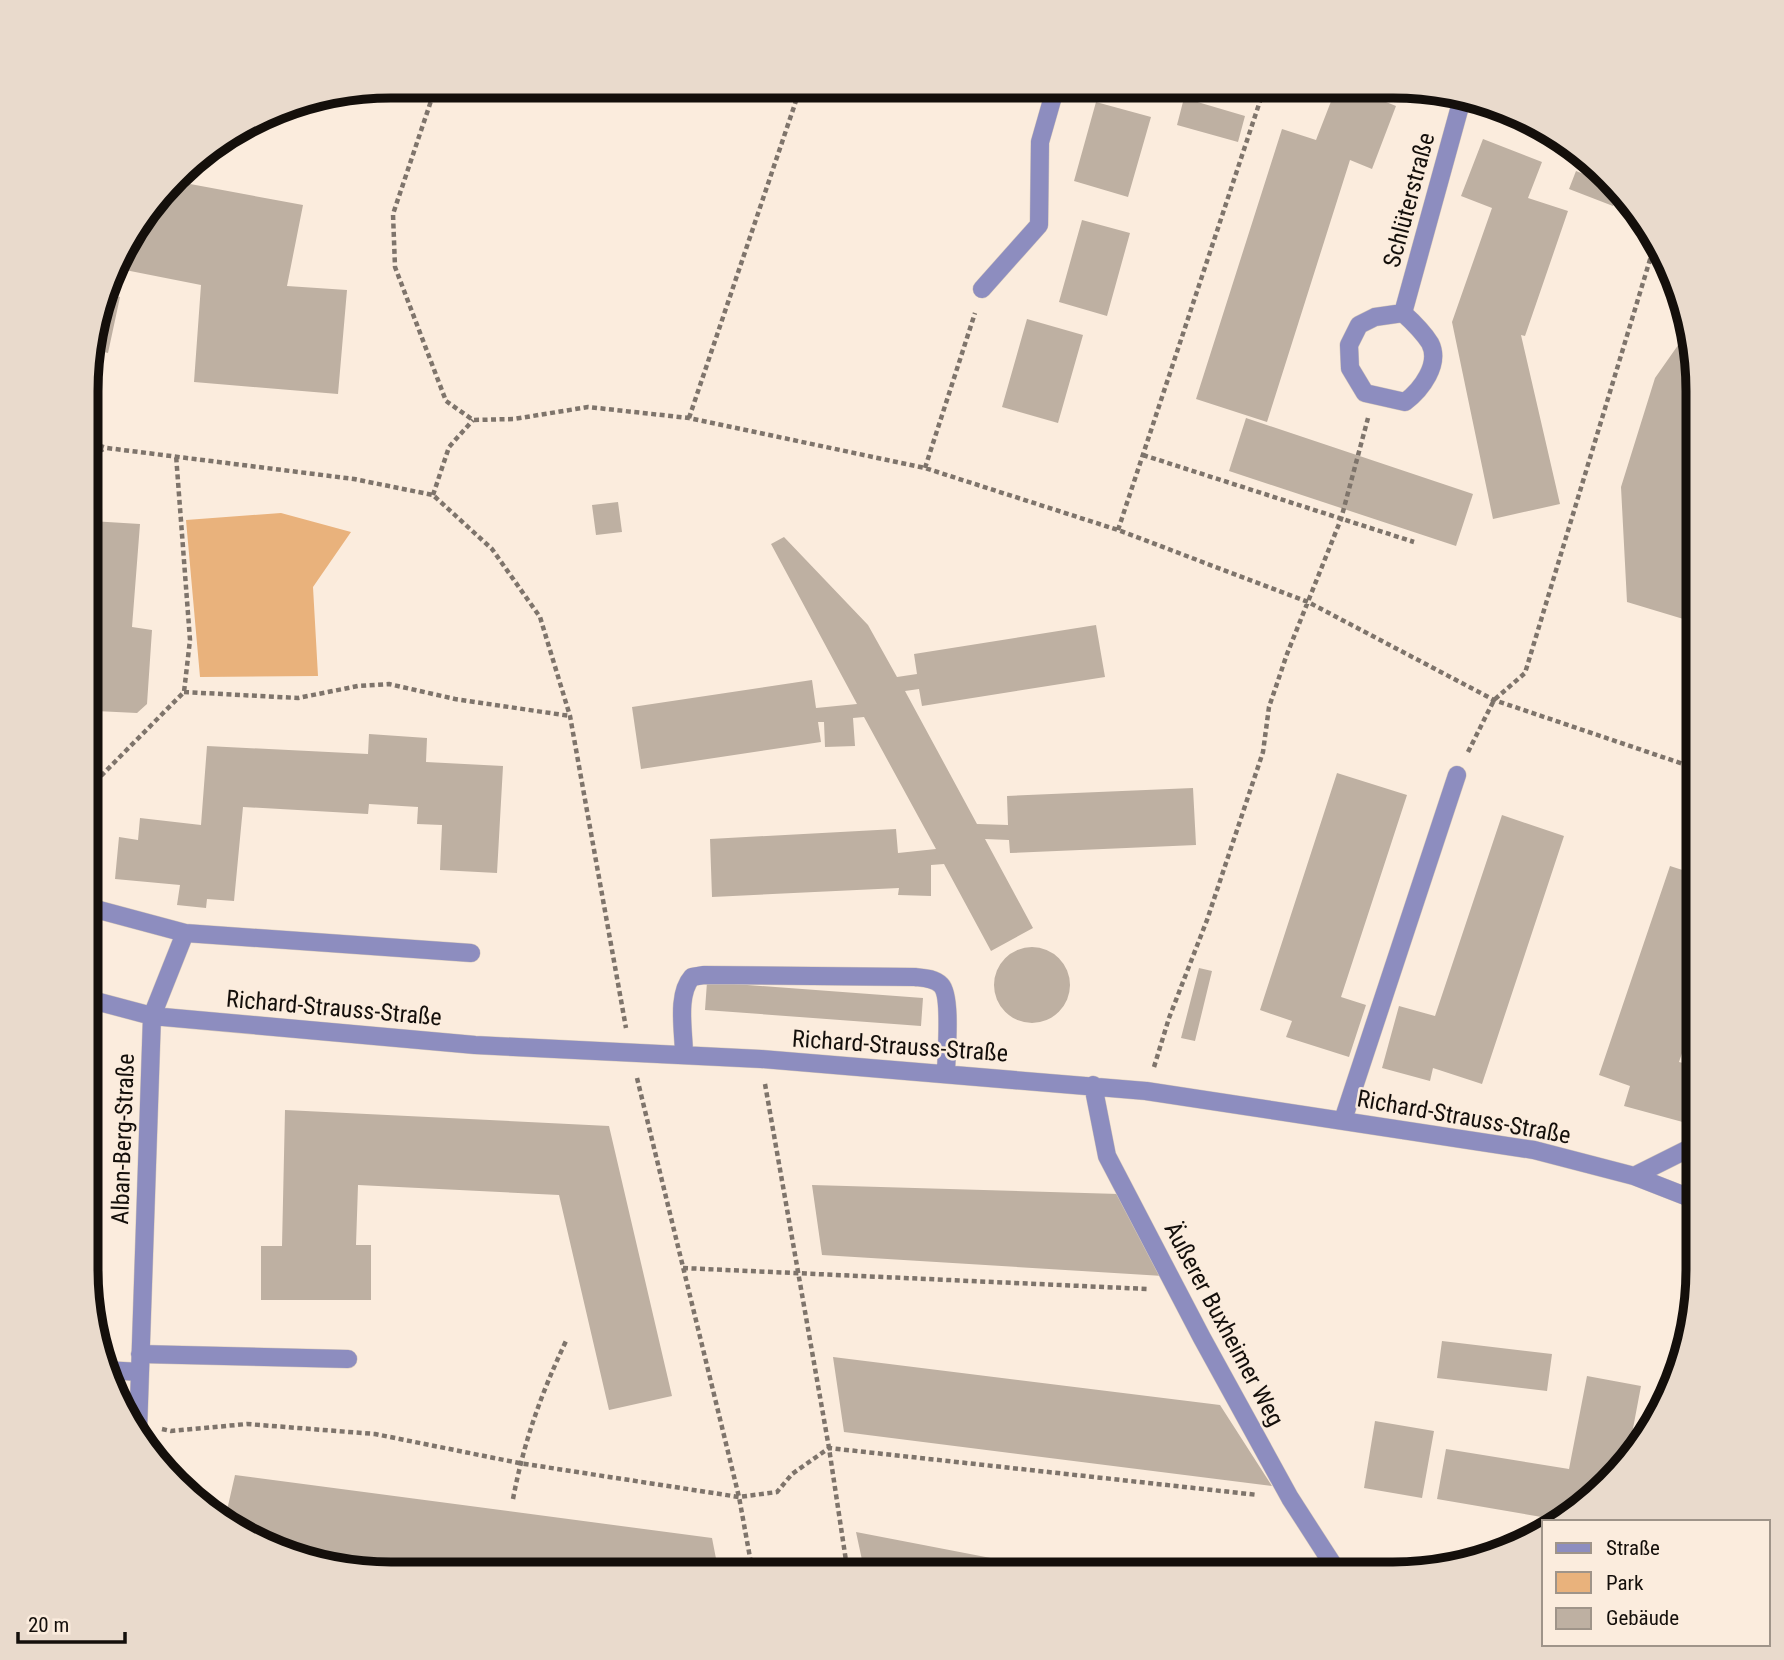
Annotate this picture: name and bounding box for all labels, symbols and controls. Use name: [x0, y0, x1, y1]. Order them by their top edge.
street label: Schlüterstraße: [1378, 130, 1440, 270]
street label: Richard-Strauss-Straße: [225, 985, 443, 1031]
street label: Richard-Strauss-Straße: [791, 1024, 1009, 1068]
street label: Alban-Berg-Straße: [106, 1053, 140, 1225]
street label: Richard-Strauss-Straße: [1355, 1084, 1573, 1150]
street label: Äußerer Buxheimer Weg: [1158, 1217, 1290, 1431]
legend: [1542, 1520, 1770, 1646]
text: Straße: [1606, 1536, 1660, 1560]
text: Park: [1606, 1571, 1644, 1595]
scale bar: [18, 1600, 124, 1644]
text: Gebäude: [1606, 1606, 1679, 1630]
text: 20 m: [28, 1613, 69, 1637]

